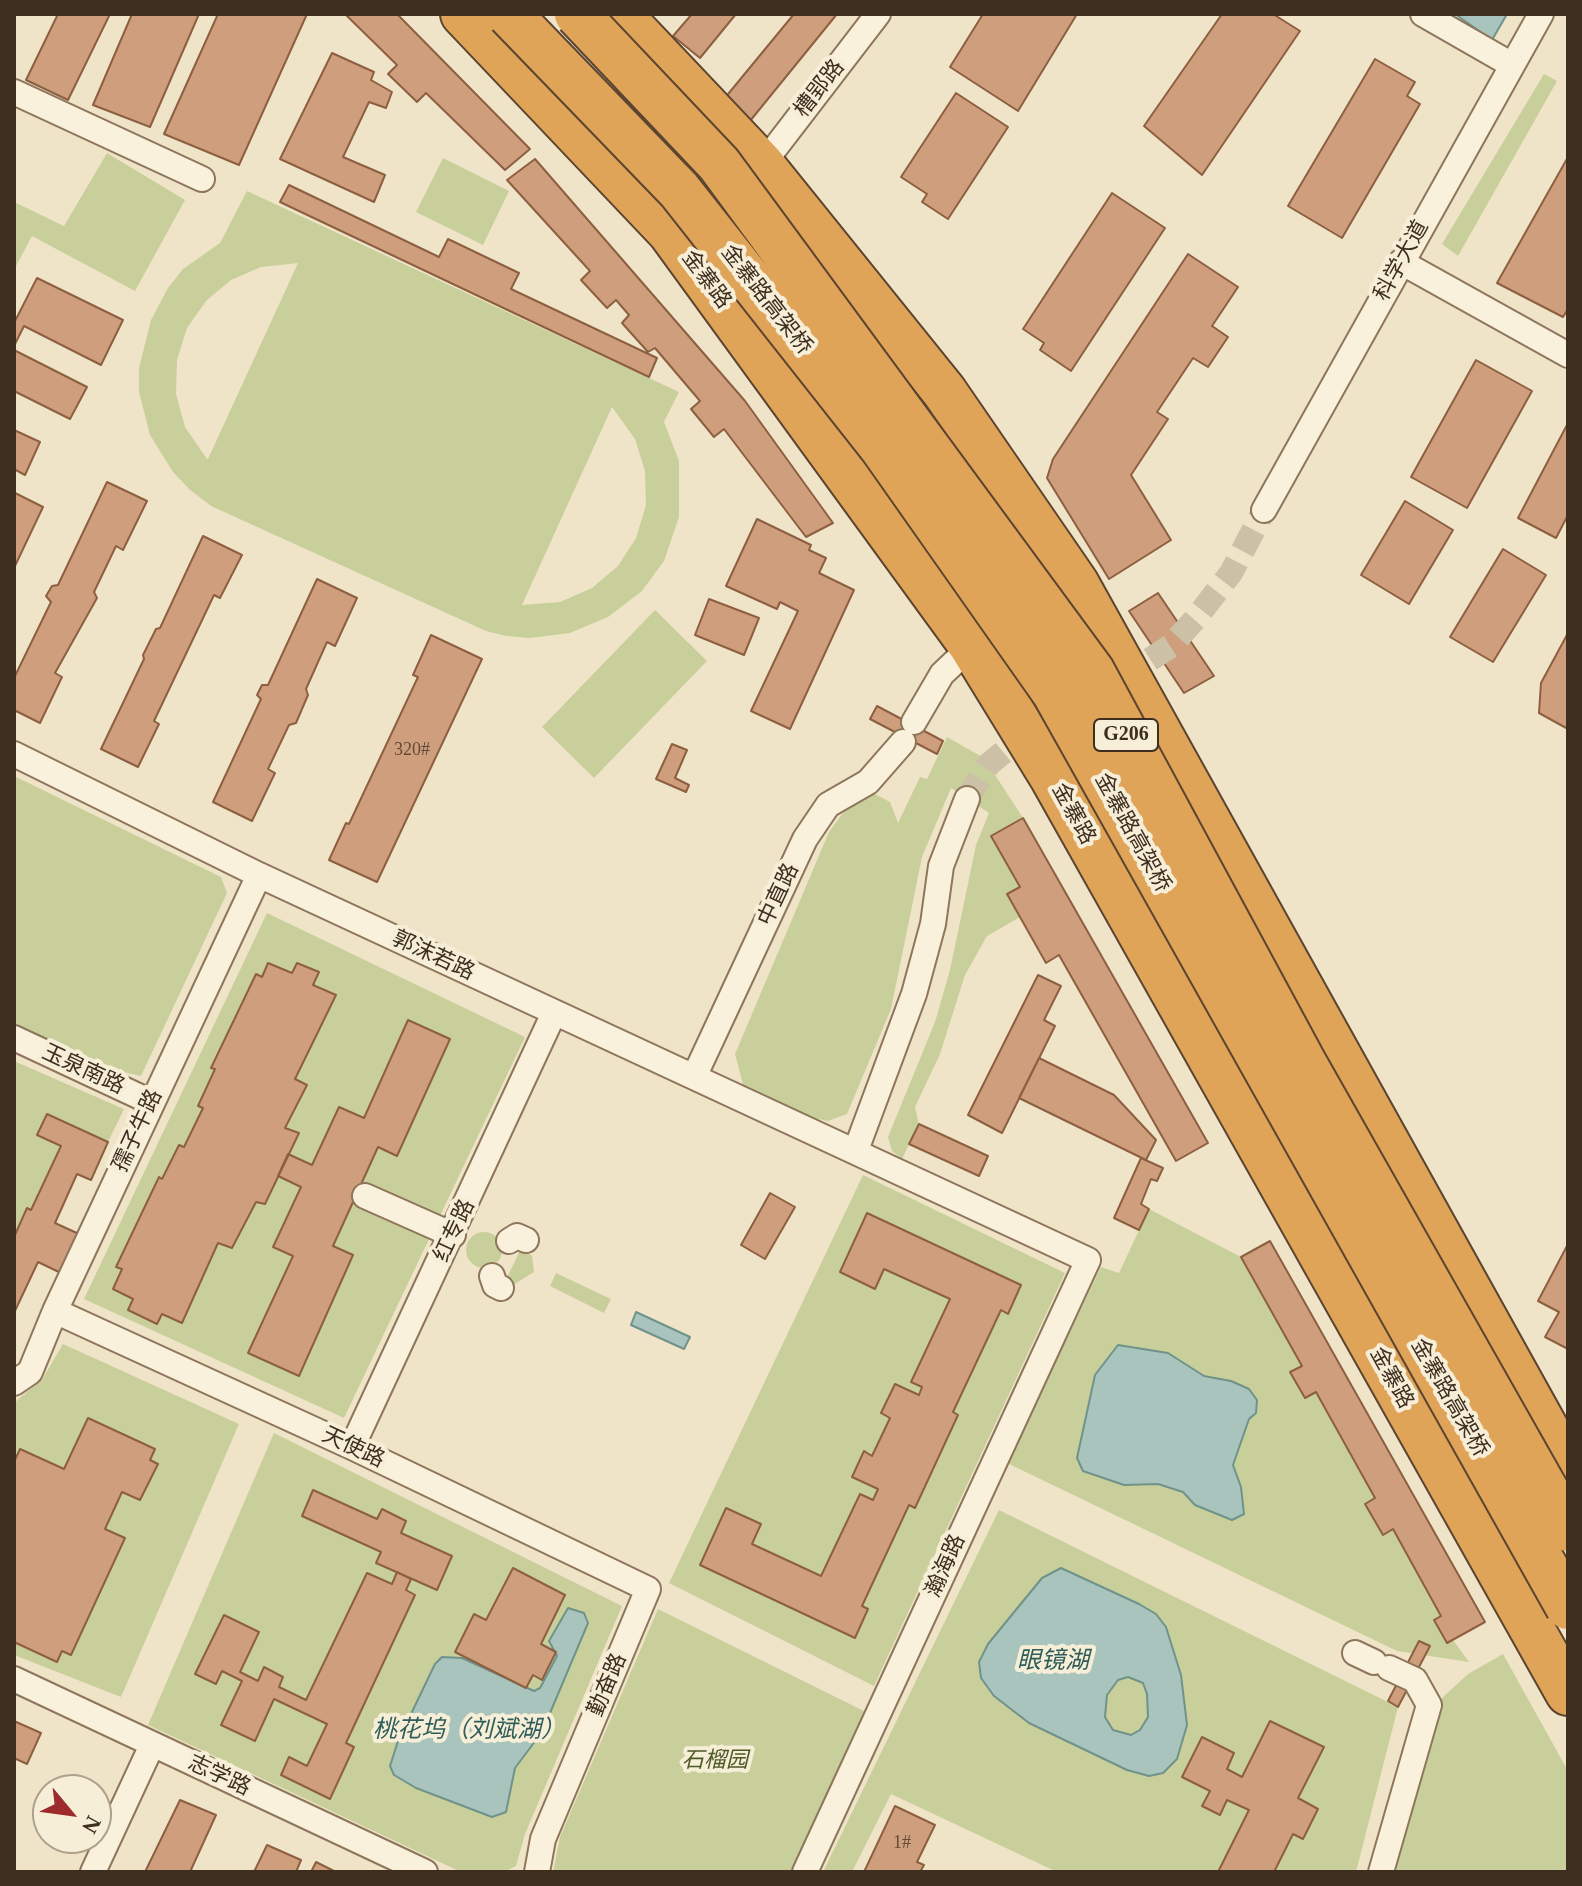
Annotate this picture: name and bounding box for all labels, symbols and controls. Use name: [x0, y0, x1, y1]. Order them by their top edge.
street label: 槽郢路: [789, 55, 851, 123]
street label: 科学大道: [1369, 216, 1435, 306]
street label: 金寨路高架桥: [715, 240, 817, 360]
street label: 金寨路: [676, 246, 736, 314]
road number: G206: [1094, 719, 1158, 751]
house number: 320#: [394, 739, 430, 761]
street label: 金寨路高架桥: [1088, 769, 1176, 897]
street label: 金寨路: [1045, 779, 1101, 849]
street label: 中直路: [753, 860, 805, 930]
street label: 郭沫若路: [388, 925, 478, 987]
street label: 玉泉南路: [38, 1039, 128, 1101]
street label: 孺子牛路: [107, 1086, 169, 1176]
street label: 红专路: [429, 1196, 481, 1266]
street label: 金寨路高架桥: [1405, 1334, 1493, 1462]
street label: 金寨路: [1363, 1343, 1419, 1413]
street label: 天使路: [318, 1422, 388, 1474]
street label: 瀚海路: [921, 1530, 971, 1602]
water label: 眼镜湖: [1017, 1648, 1089, 1676]
street label: 勤奋路: [583, 1649, 633, 1721]
water label: 桃花坞（刘斌湖）: [373, 1717, 565, 1745]
park label: 石榴园: [682, 1748, 748, 1774]
street label: 志学路: [184, 1750, 254, 1802]
north arrow: [32, 1774, 112, 1854]
text: N: [77, 1812, 106, 1838]
house number: 1#: [893, 1832, 911, 1854]

